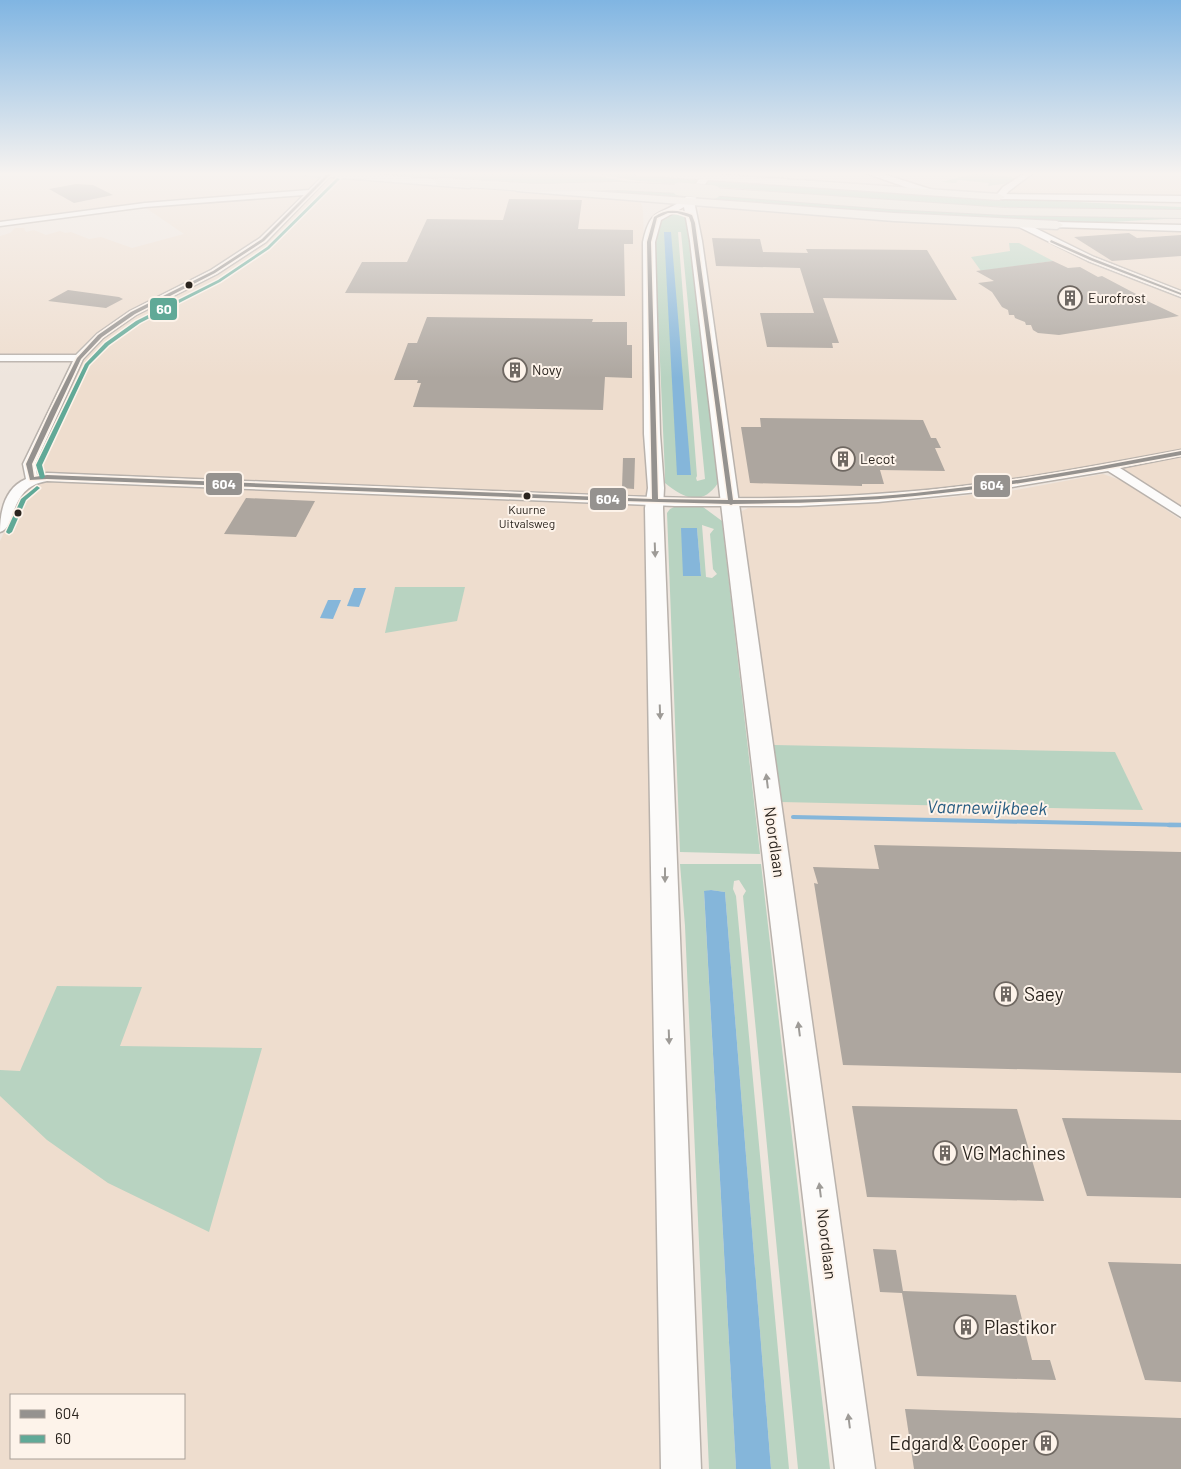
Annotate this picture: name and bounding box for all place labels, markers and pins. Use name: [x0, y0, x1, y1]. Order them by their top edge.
unlabelled marker: [184, 280, 194, 290]
building icon: Eurofrost: [1057, 285, 1083, 311]
place label: Eurofrost: [1088, 289, 1146, 306]
building icon: Novy: [502, 357, 528, 383]
place label: Novy: [532, 361, 562, 378]
building icon: Lecot: [830, 446, 856, 472]
place label: Lecot: [860, 450, 895, 467]
marker: Kuurne Uitvalsweg: [522, 491, 532, 501]
place label: Kuurne Uitvalsweg: [499, 502, 555, 530]
unlabelled marker: [13, 508, 23, 518]
building icon: Saey: [993, 981, 1019, 1007]
place label: Saey: [1024, 982, 1064, 1005]
building icon: VG Machines: [932, 1140, 958, 1166]
place label: VG Machines: [962, 1141, 1066, 1164]
building icon: Plastikor: [953, 1314, 979, 1340]
place label: Plastikor: [984, 1315, 1057, 1338]
building icon: Edgard & Cooper: [1033, 1430, 1059, 1456]
place label: Edgard & Cooper: [889, 1431, 1028, 1454]

